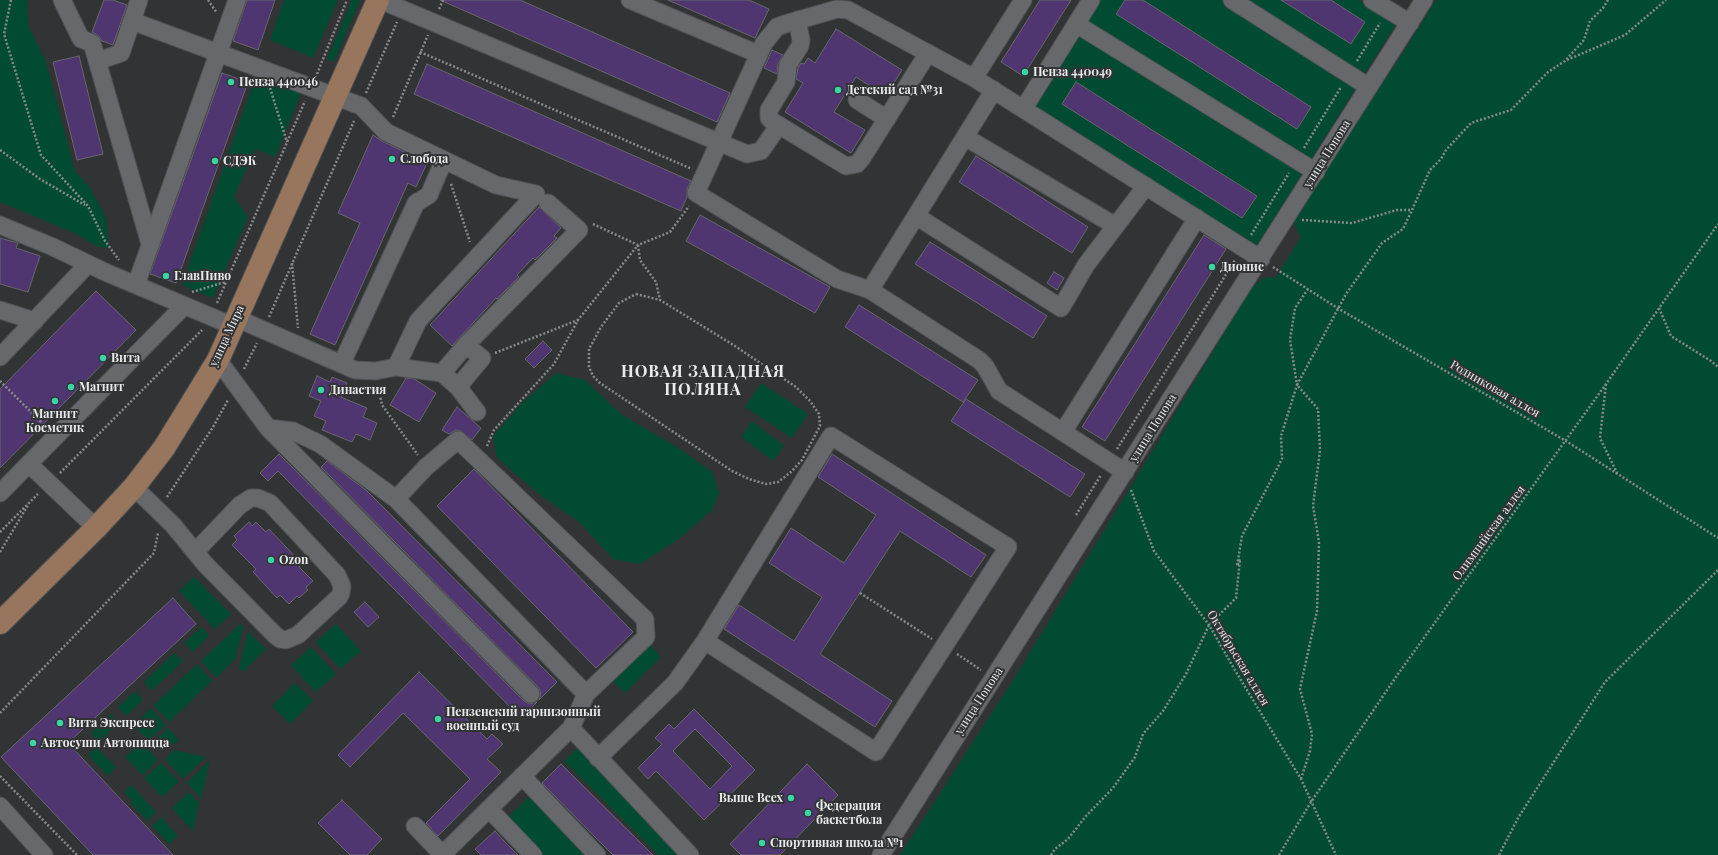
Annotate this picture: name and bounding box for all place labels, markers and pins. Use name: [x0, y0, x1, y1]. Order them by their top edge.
place label: Пенза 440049: [1033, 65, 1112, 79]
marker: Пенза 440049: [1020, 67, 1030, 77]
place label: Пенза 440046: [239, 75, 318, 89]
marker: Пенза 440046: [226, 77, 236, 87]
place label: Детский сад №31: [846, 83, 943, 97]
marker: Детский сад №31: [833, 85, 843, 95]
place label: Слобода: [400, 152, 448, 166]
place label: СДЭК: [223, 154, 256, 168]
marker: Слобода: [387, 154, 397, 164]
marker: СДЭК: [210, 156, 220, 166]
place label: Дионис: [1220, 260, 1264, 274]
marker: Дионис: [1207, 262, 1217, 272]
place label: ГлавПиво: [174, 269, 231, 283]
marker: ГлавПиво: [161, 271, 171, 281]
place label: Вита: [111, 351, 140, 365]
marker: Вита: [98, 353, 108, 363]
place label: Магнит: [79, 380, 124, 394]
marker: Магнит: [66, 382, 76, 392]
place label: Династия: [329, 383, 386, 397]
marker: Династия: [316, 385, 326, 395]
marker: Магнит Косметик: [50, 396, 60, 406]
place label: Магнит Косметик: [26, 407, 84, 435]
place label: Ozon: [279, 553, 308, 567]
marker: Ozon: [266, 555, 276, 565]
place label: Пензенский гарнизонный военный суд: [446, 705, 601, 733]
marker: Пензенский гарнизонный военный суд: [433, 714, 443, 724]
place label: Вита Экспресс: [68, 716, 154, 730]
marker: Вита Экспресс: [55, 718, 65, 728]
place label: Автосуши Автопицца: [41, 736, 169, 750]
marker: Автосуши Автопицца: [28, 738, 38, 748]
place label: Выше Всех: [719, 791, 783, 805]
marker: Выше Всех: [786, 793, 796, 803]
place label: Федерация баскетбола: [816, 799, 882, 827]
marker: Федерация баскетбола: [803, 808, 813, 818]
place label: Спортивная школа №1: [770, 836, 903, 850]
marker: Спортивная школа №1: [757, 838, 767, 848]

